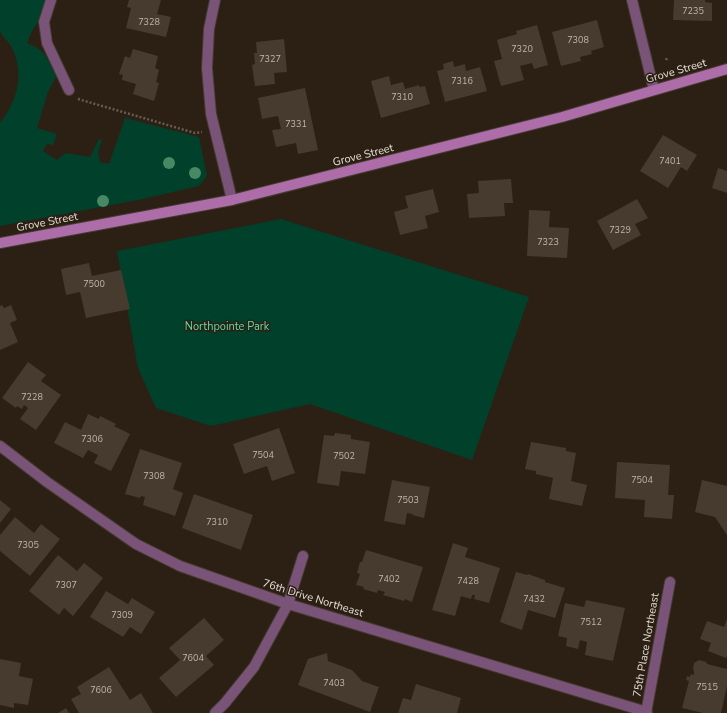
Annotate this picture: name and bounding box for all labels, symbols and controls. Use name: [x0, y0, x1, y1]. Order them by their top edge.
house number: 7235: [682, 5, 704, 17]
house number: 7328: [138, 16, 160, 28]
house number: 7308: [567, 34, 589, 46]
house number: 7320: [511, 43, 533, 55]
house number: 7327: [259, 53, 281, 65]
street label: Grove Street: [644, 55, 708, 87]
house number: 7316: [451, 75, 473, 87]
house number: 7310: [391, 91, 413, 103]
house number: 7331: [285, 118, 307, 130]
street label: Grove Street: [331, 140, 395, 170]
house number: 7401: [659, 155, 681, 167]
street label: Grove Street: [15, 209, 79, 235]
house number: 7329: [609, 224, 631, 236]
house number: 7323: [537, 236, 559, 248]
house number: 7500: [83, 278, 105, 290]
park label: Northpointe Park: [185, 319, 270, 334]
house number: 7228: [21, 391, 43, 403]
house number: 7306: [81, 433, 103, 445]
house number: 7504: [252, 449, 274, 461]
house number: 7502: [333, 450, 355, 462]
house number: 7308: [143, 470, 165, 482]
house number: 7504: [631, 474, 653, 486]
house number: 7503: [397, 494, 419, 506]
house number: 7310: [206, 516, 228, 528]
house number: 7305: [17, 539, 39, 551]
house number: 7402: [378, 573, 400, 585]
house number: 7428: [457, 575, 479, 587]
street label: 76th Drive Northeast: [261, 576, 365, 620]
house number: 7307: [55, 579, 77, 591]
street label: 75th Place Northeast: [629, 592, 663, 698]
house number: 7432: [523, 593, 545, 605]
house number: 7309: [111, 609, 133, 621]
house number: 7512: [580, 616, 602, 628]
house number: 7604: [182, 652, 204, 664]
house number: 7403: [323, 677, 345, 689]
house number: 7515: [696, 681, 718, 693]
house number: 7606: [90, 684, 112, 696]

